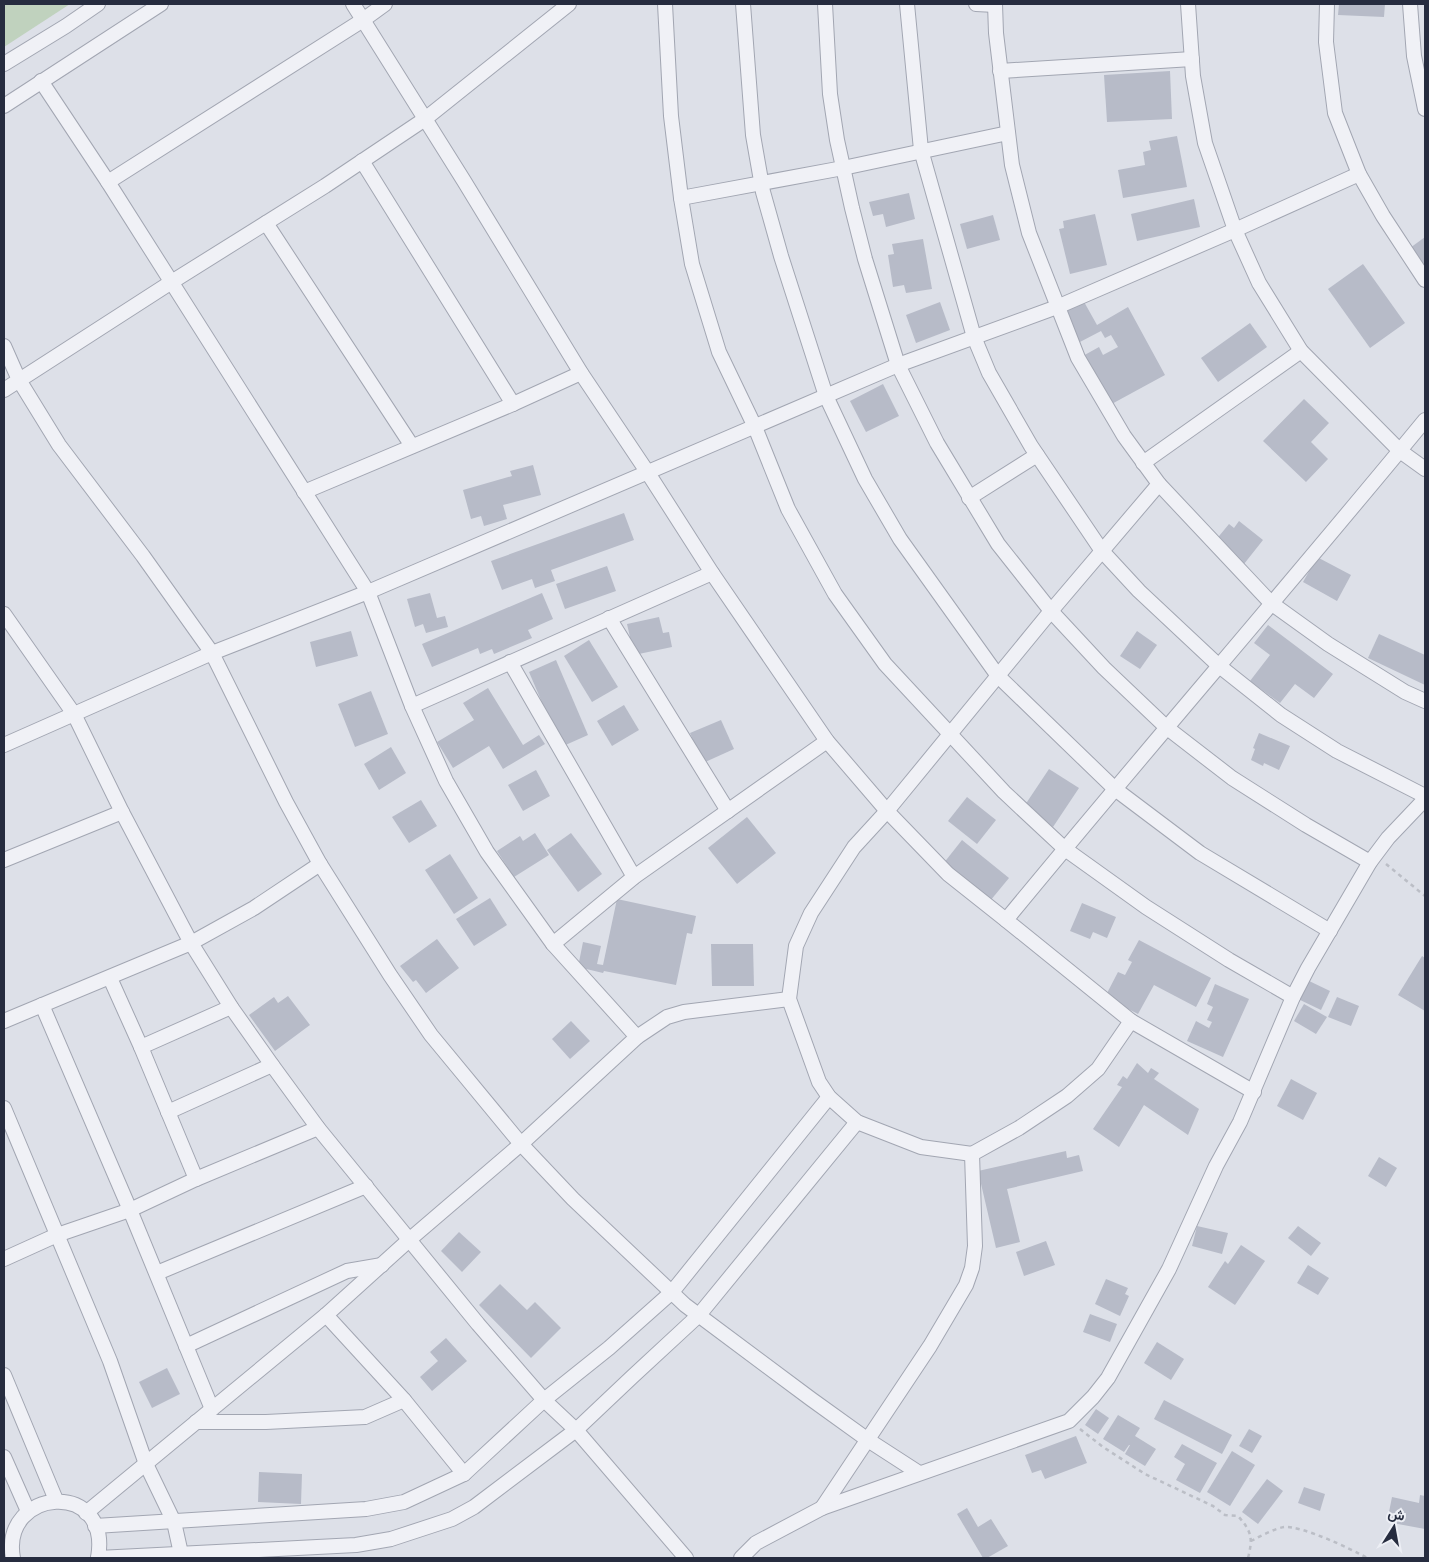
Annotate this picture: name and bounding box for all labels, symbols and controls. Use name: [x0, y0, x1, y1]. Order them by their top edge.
north arrow: [1369, 1502, 1419, 1552]
text: ش: [1387, 1505, 1406, 1525]

